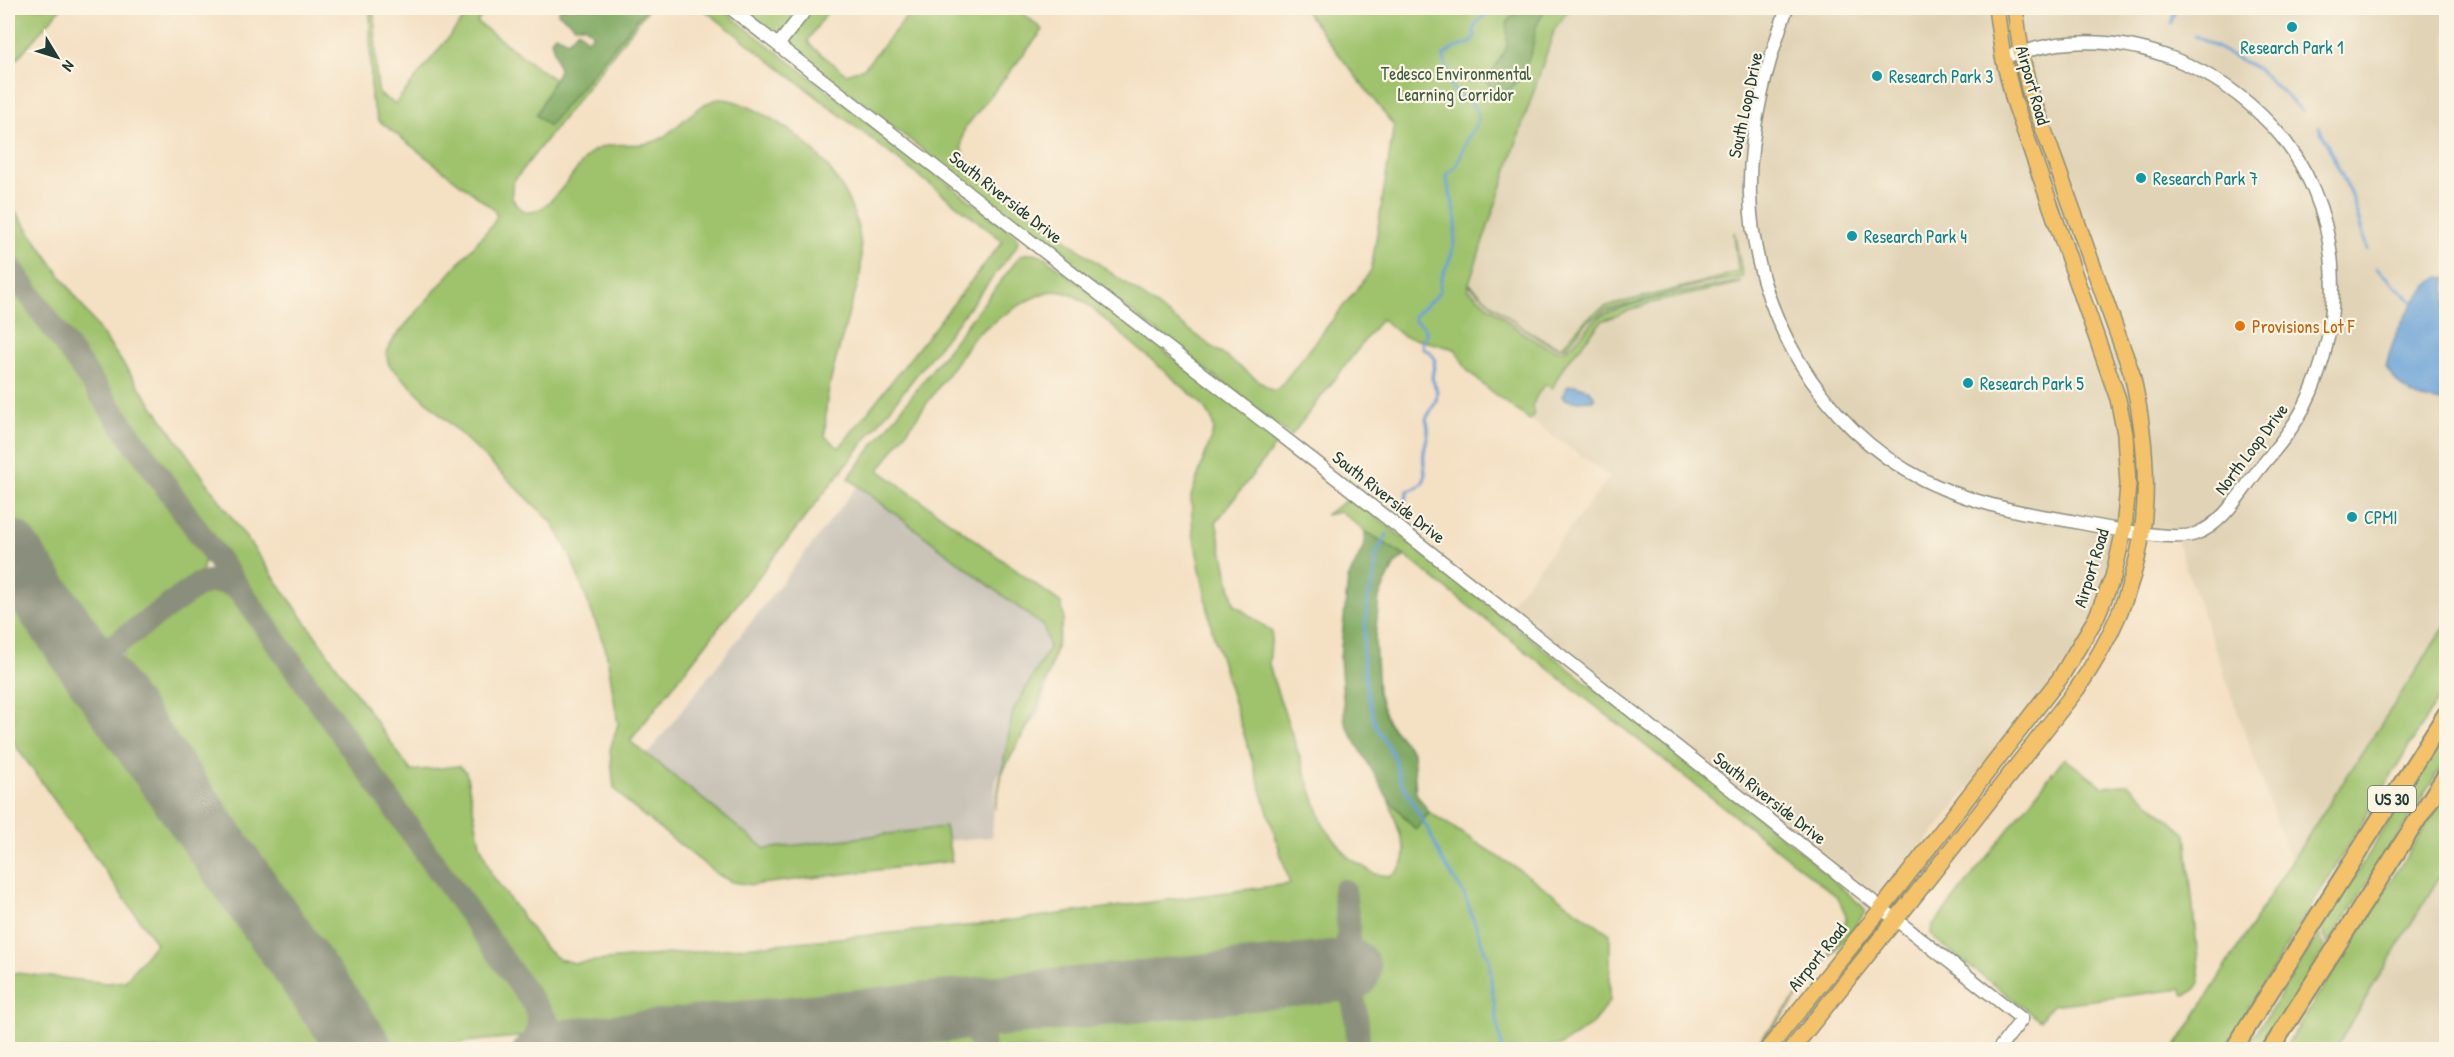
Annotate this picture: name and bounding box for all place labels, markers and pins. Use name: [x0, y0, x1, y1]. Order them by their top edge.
marker: Research Park 1: [2285, 20, 2299, 34]
place label: Research Park 1: [2241, 35, 2343, 60]
place label: Research Park 3: [1889, 64, 1993, 89]
marker: Research Park 3: [1870, 69, 1884, 83]
place label: Research Park 7: [2153, 166, 2258, 191]
marker: Research Park 7: [2134, 171, 2148, 185]
place label: Research Park 4: [1864, 224, 1967, 249]
marker: Research Park 4: [1845, 229, 1859, 243]
place label: Provisions Lot F: [2252, 314, 2356, 339]
marker: Provisions Lot F: [2233, 319, 2247, 333]
place label: Research Park 5: [1980, 371, 2084, 396]
marker: Research Park 5: [1961, 376, 1975, 390]
place label: CPMI: [2364, 505, 2397, 530]
marker: CPMI: [2345, 510, 2359, 524]

